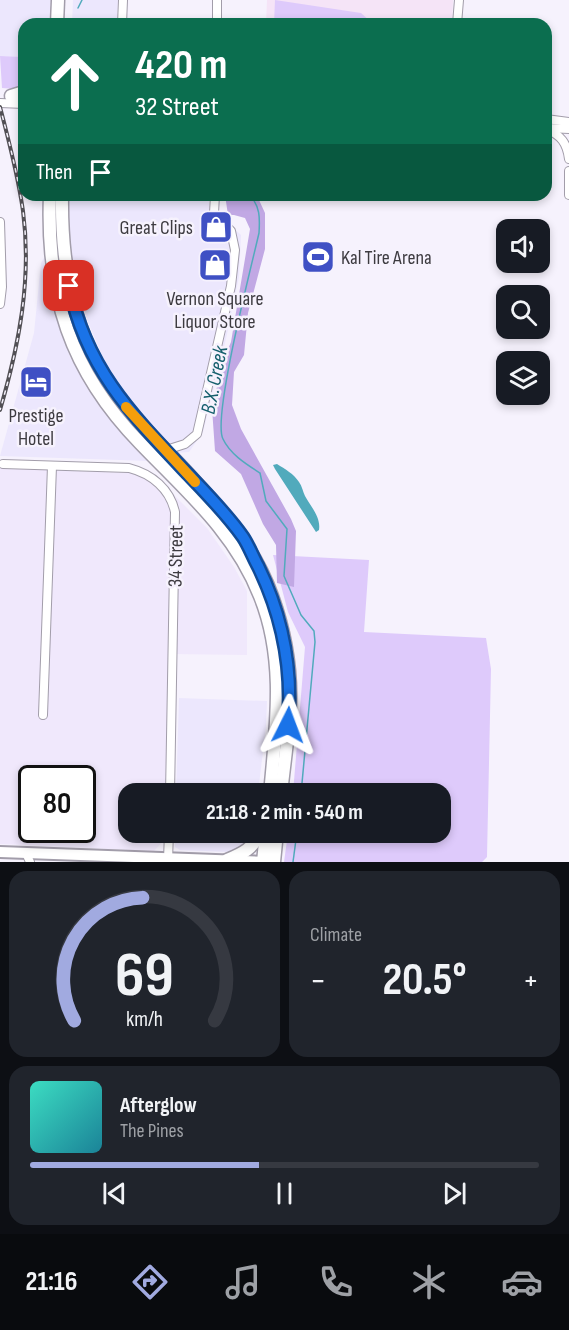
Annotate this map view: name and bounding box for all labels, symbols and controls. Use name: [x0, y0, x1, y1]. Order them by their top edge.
text: 420 m: [135, 40, 227, 91]
icon: ahead: [36, 42, 114, 120]
text: 32 Street: [135, 91, 219, 123]
icon: arrive: [84, 156, 117, 189]
text: Then: [36, 159, 72, 186]
shop icon: Great Clips: [198, 209, 234, 245]
place label: Great Clips: [120, 216, 193, 240]
map controls: [496, 219, 550, 405]
button: sound: [496, 219, 550, 273]
sports icon: Kal Tire Arena: [300, 239, 336, 275]
place label: Kal Tire Arena: [341, 246, 432, 270]
shop icon: Vernon Square Liquor Store: [197, 247, 233, 283]
pin: [43, 260, 94, 311]
icon: arrive: [52, 269, 85, 302]
button: search: [496, 285, 550, 339]
place label: Vernon Square Liquor Store: [166, 287, 264, 334]
water label: B.X. Creek: [196, 343, 234, 416]
button: layers: [496, 351, 550, 405]
hotel icon: Prestige Hotel: [18, 364, 54, 400]
place label: Prestige Hotel: [9, 404, 63, 451]
street label: 34 Street: [163, 525, 189, 587]
position arrow: [256, 693, 320, 757]
speed limit sign: 80: [18, 765, 96, 843]
text: 21:18 · 2 min · 540 m: [206, 799, 363, 826]
text: Climate: [310, 923, 362, 947]
text: 69: [115, 939, 174, 1014]
text: 20.5°: [382, 953, 467, 1008]
text: −: [310, 961, 326, 1001]
text: +: [523, 961, 539, 1001]
text: km/h: [126, 1007, 163, 1032]
text: Afterglow: [120, 1092, 197, 1119]
text: The Pines: [120, 1119, 184, 1143]
icon: previous: [98, 1177, 131, 1210]
icon: pause: [268, 1177, 301, 1210]
icon: next: [438, 1177, 471, 1210]
icon: directions: [129, 1261, 171, 1303]
icon: music: [222, 1261, 264, 1303]
icon: phone: [315, 1261, 357, 1303]
icon: climate: [408, 1261, 450, 1303]
icon: car: [501, 1261, 543, 1303]
text: 21:16: [26, 1266, 77, 1298]

